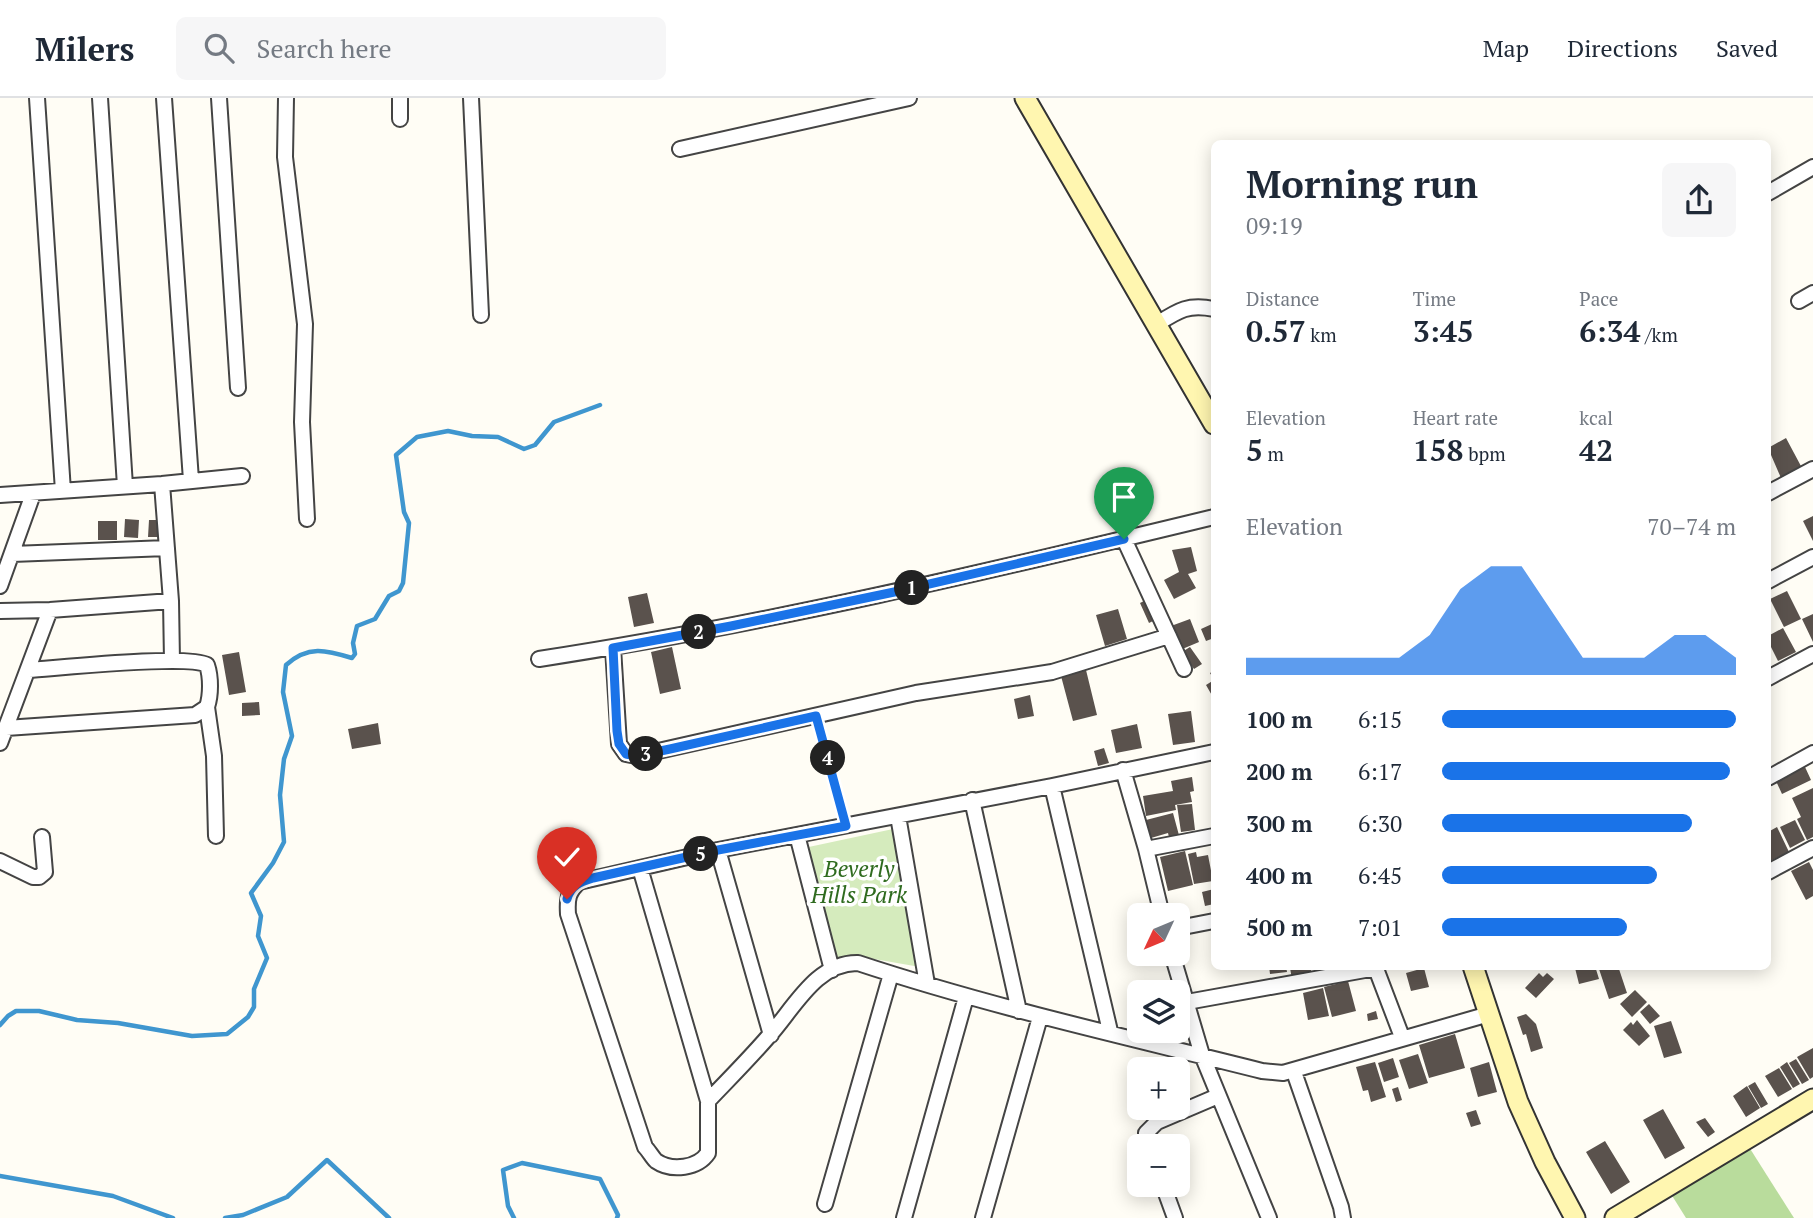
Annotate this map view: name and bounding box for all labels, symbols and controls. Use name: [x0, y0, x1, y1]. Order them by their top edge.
search box: [176, 17, 666, 80]
text: Milers: [35, 27, 134, 70]
icon: search: [200, 29, 238, 67]
text: Search here: [256, 31, 392, 65]
text: Map: [1483, 32, 1529, 64]
text: Directions: [1567, 32, 1678, 64]
text: Saved: [1716, 32, 1778, 64]
text: Morning run: [1246, 159, 1478, 209]
button: share: [1662, 163, 1736, 237]
text: 09:19: [1246, 210, 1303, 241]
text: Distance: [1246, 286, 1319, 311]
text: Time: [1413, 286, 1456, 311]
text: Pace: [1579, 286, 1618, 311]
text: 0.57: [1246, 311, 1306, 351]
text: 3:45: [1413, 311, 1474, 351]
text: 6:34: [1579, 311, 1640, 351]
text: km: [1306, 322, 1337, 347]
text: /km: [1640, 322, 1678, 347]
text: Elevation: [1246, 405, 1326, 430]
text: Heart rate: [1413, 405, 1498, 430]
text: kcal: [1579, 405, 1613, 430]
text: 5: [1246, 430, 1263, 470]
text: 158: [1413, 430, 1464, 470]
text: 42: [1579, 430, 1613, 470]
text: m: [1263, 441, 1284, 466]
text: bpm: [1464, 441, 1506, 466]
pin: [1094, 467, 1154, 539]
icon: arrive: [1105, 478, 1143, 516]
text: Elevation: [1246, 511, 1343, 542]
text: 70–74 m: [1647, 511, 1736, 542]
pin: 1: [894, 570, 930, 606]
text: 1: [906, 575, 917, 600]
pin: 2: [682, 614, 716, 650]
text: 2: [693, 619, 704, 644]
text: 100 m: [1246, 704, 1312, 735]
text: 6:15: [1358, 704, 1402, 735]
pin: 3: [628, 736, 664, 772]
pin: 4: [810, 740, 846, 776]
text: 3: [640, 741, 651, 766]
text: 4: [822, 745, 833, 770]
text: 200 m: [1246, 756, 1312, 787]
text: 6:17: [1358, 756, 1402, 787]
text: 300 m: [1246, 808, 1312, 839]
text: 6:30: [1358, 808, 1402, 839]
pin: [537, 827, 597, 899]
pin: 5: [684, 836, 718, 872]
icon: check: [548, 838, 586, 876]
text: 5: [695, 841, 706, 866]
park label: Beverly Hills Park: [810, 853, 908, 910]
text: 400 m: [1246, 860, 1312, 891]
text: 6:45: [1358, 860, 1402, 891]
north arrow: [1127, 903, 1190, 966]
map controls: [1127, 903, 1190, 1197]
text: 500 m: [1246, 912, 1312, 943]
text: 7:01: [1358, 912, 1402, 943]
button: layers: [1127, 980, 1190, 1043]
button: +: [1127, 1057, 1190, 1120]
button: −: [1127, 1134, 1190, 1197]

